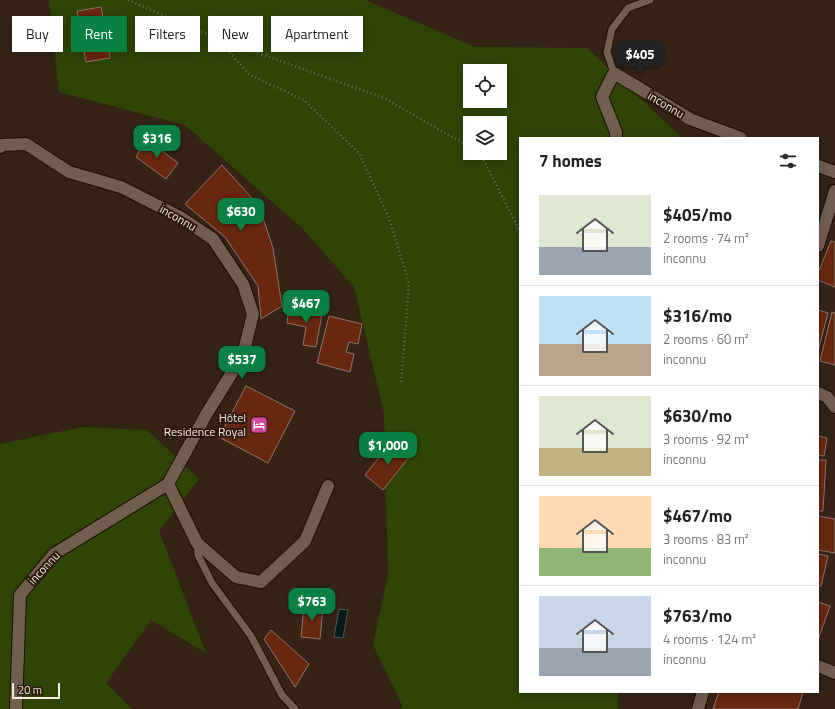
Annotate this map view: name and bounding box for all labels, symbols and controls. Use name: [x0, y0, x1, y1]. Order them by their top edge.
chip: Buy: [12, 16, 63, 52]
chip: Rent: [71, 16, 127, 52]
chip: Filters: [135, 16, 200, 52]
chip: New: [208, 16, 263, 52]
chip: Apartment: [271, 16, 363, 52]
pin: $405: [616, 41, 664, 75]
text: $405: [625, 44, 655, 64]
map controls: [463, 64, 507, 160]
button: locate: [463, 64, 507, 108]
street label: inconnu: [644, 86, 688, 123]
button: layers: [463, 116, 507, 160]
pin: $316: [133, 125, 181, 159]
text: $316: [142, 128, 172, 148]
text: 7 homes: [539, 148, 602, 174]
icon: filters: [777, 150, 799, 172]
pin: $630: [217, 198, 265, 232]
street label: inconnu: [156, 199, 200, 236]
text: $630: [226, 201, 256, 221]
text: $405/mo: [663, 202, 732, 228]
icon: home: [571, 211, 619, 259]
text: 2 rooms · 74 m²: [663, 228, 749, 248]
text: inconnu: [663, 248, 706, 268]
pin: $467: [282, 290, 330, 324]
text: $467: [291, 293, 321, 313]
text: $316/mo: [663, 303, 732, 329]
icon: home: [571, 312, 619, 360]
text: 2 rooms · 60 m²: [663, 329, 749, 349]
pin: $537: [218, 346, 266, 380]
text: $537: [227, 349, 257, 369]
text: inconnu: [663, 349, 706, 369]
text: $630/mo: [663, 403, 732, 429]
place label: Hôtel Residence Royal: [164, 408, 246, 441]
icon: home: [571, 412, 619, 460]
hotel icon: Hôtel Residence Royal: [249, 415, 269, 435]
text: 3 rooms · 92 m²: [663, 429, 749, 449]
pin: $1,000: [355, 432, 421, 466]
text: $1,000: [368, 435, 408, 455]
text: inconnu: [663, 449, 706, 469]
text: $467/mo: [663, 503, 732, 529]
icon: home: [571, 512, 619, 560]
text: 3 rooms · 83 m²: [663, 529, 749, 549]
street label: inconnu: [23, 547, 64, 589]
text: inconnu: [663, 549, 706, 569]
pin: $763: [288, 588, 336, 622]
text: $763: [297, 591, 327, 611]
text: $763/mo: [663, 603, 732, 629]
icon: home: [571, 612, 619, 660]
text: 4 rooms · 124 m²: [663, 629, 756, 649]
text: inconnu: [663, 649, 706, 669]
scale bar: [12, 681, 60, 700]
text: 20 m: [18, 682, 42, 698]

